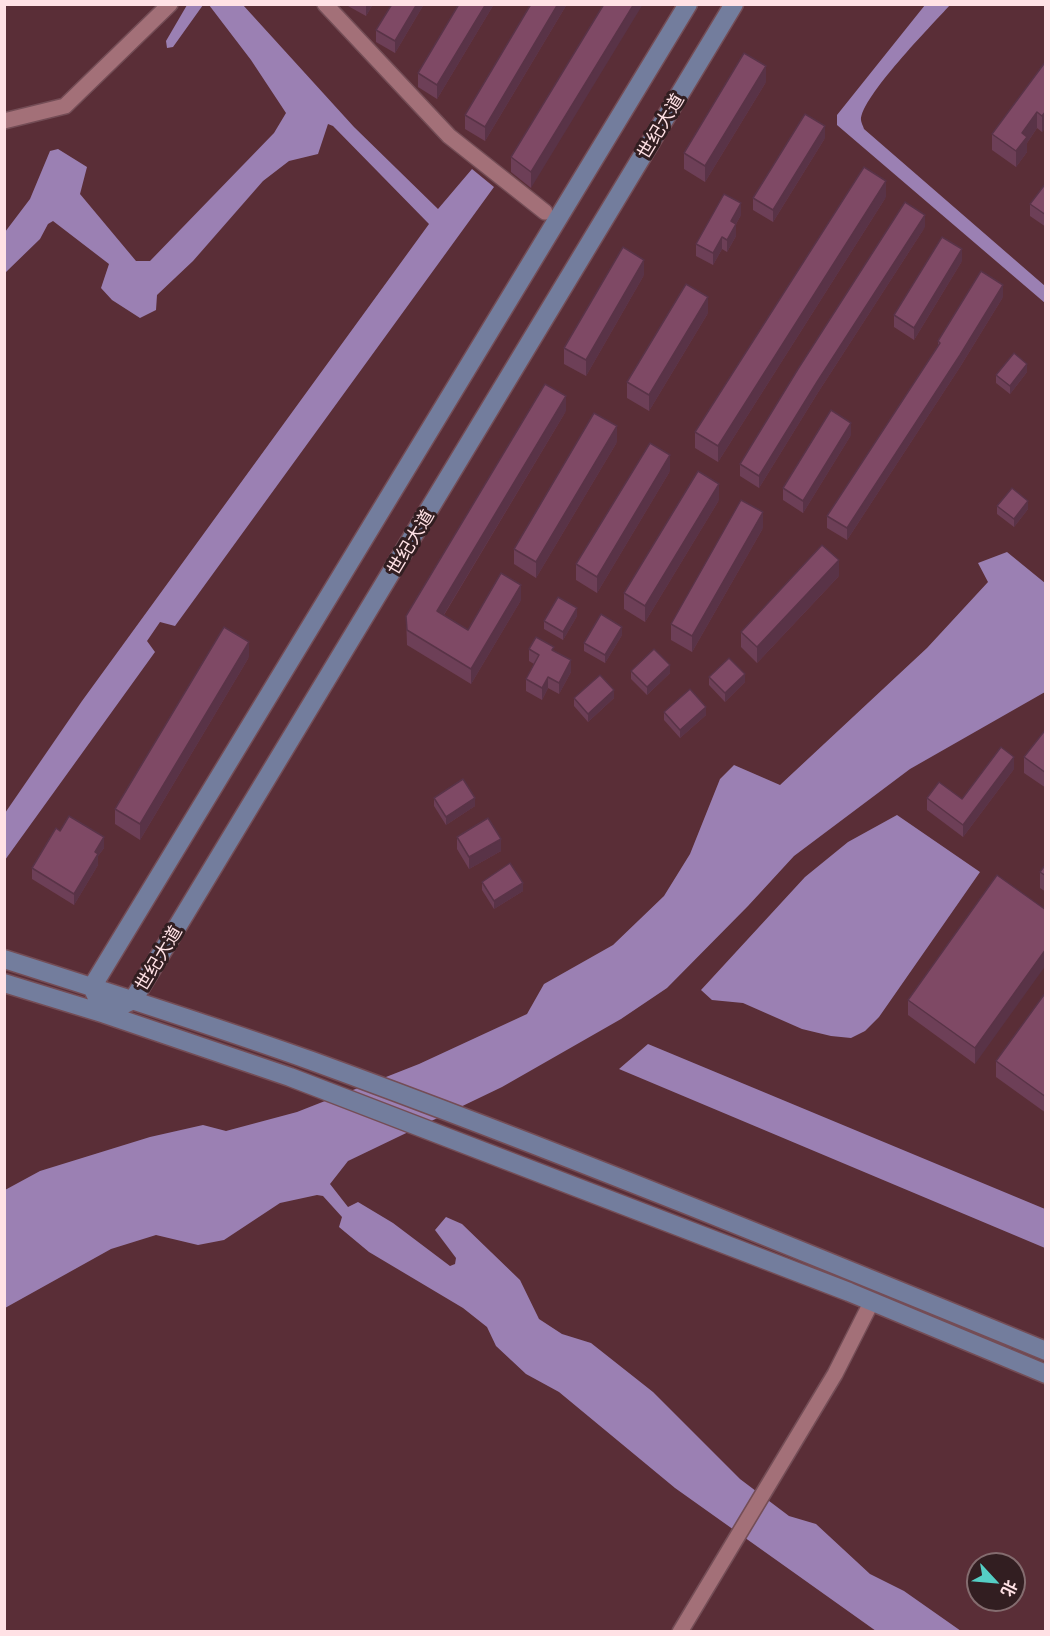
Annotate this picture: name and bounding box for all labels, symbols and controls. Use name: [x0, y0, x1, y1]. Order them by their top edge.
street label: 世纪大道: [632, 90, 688, 162]
street label: 世纪大道: [382, 506, 438, 578]
street label: 世纪大道: [130, 922, 186, 994]
north arrow: [966, 1552, 1026, 1612]
text: 北: [996, 1577, 1025, 1601]

